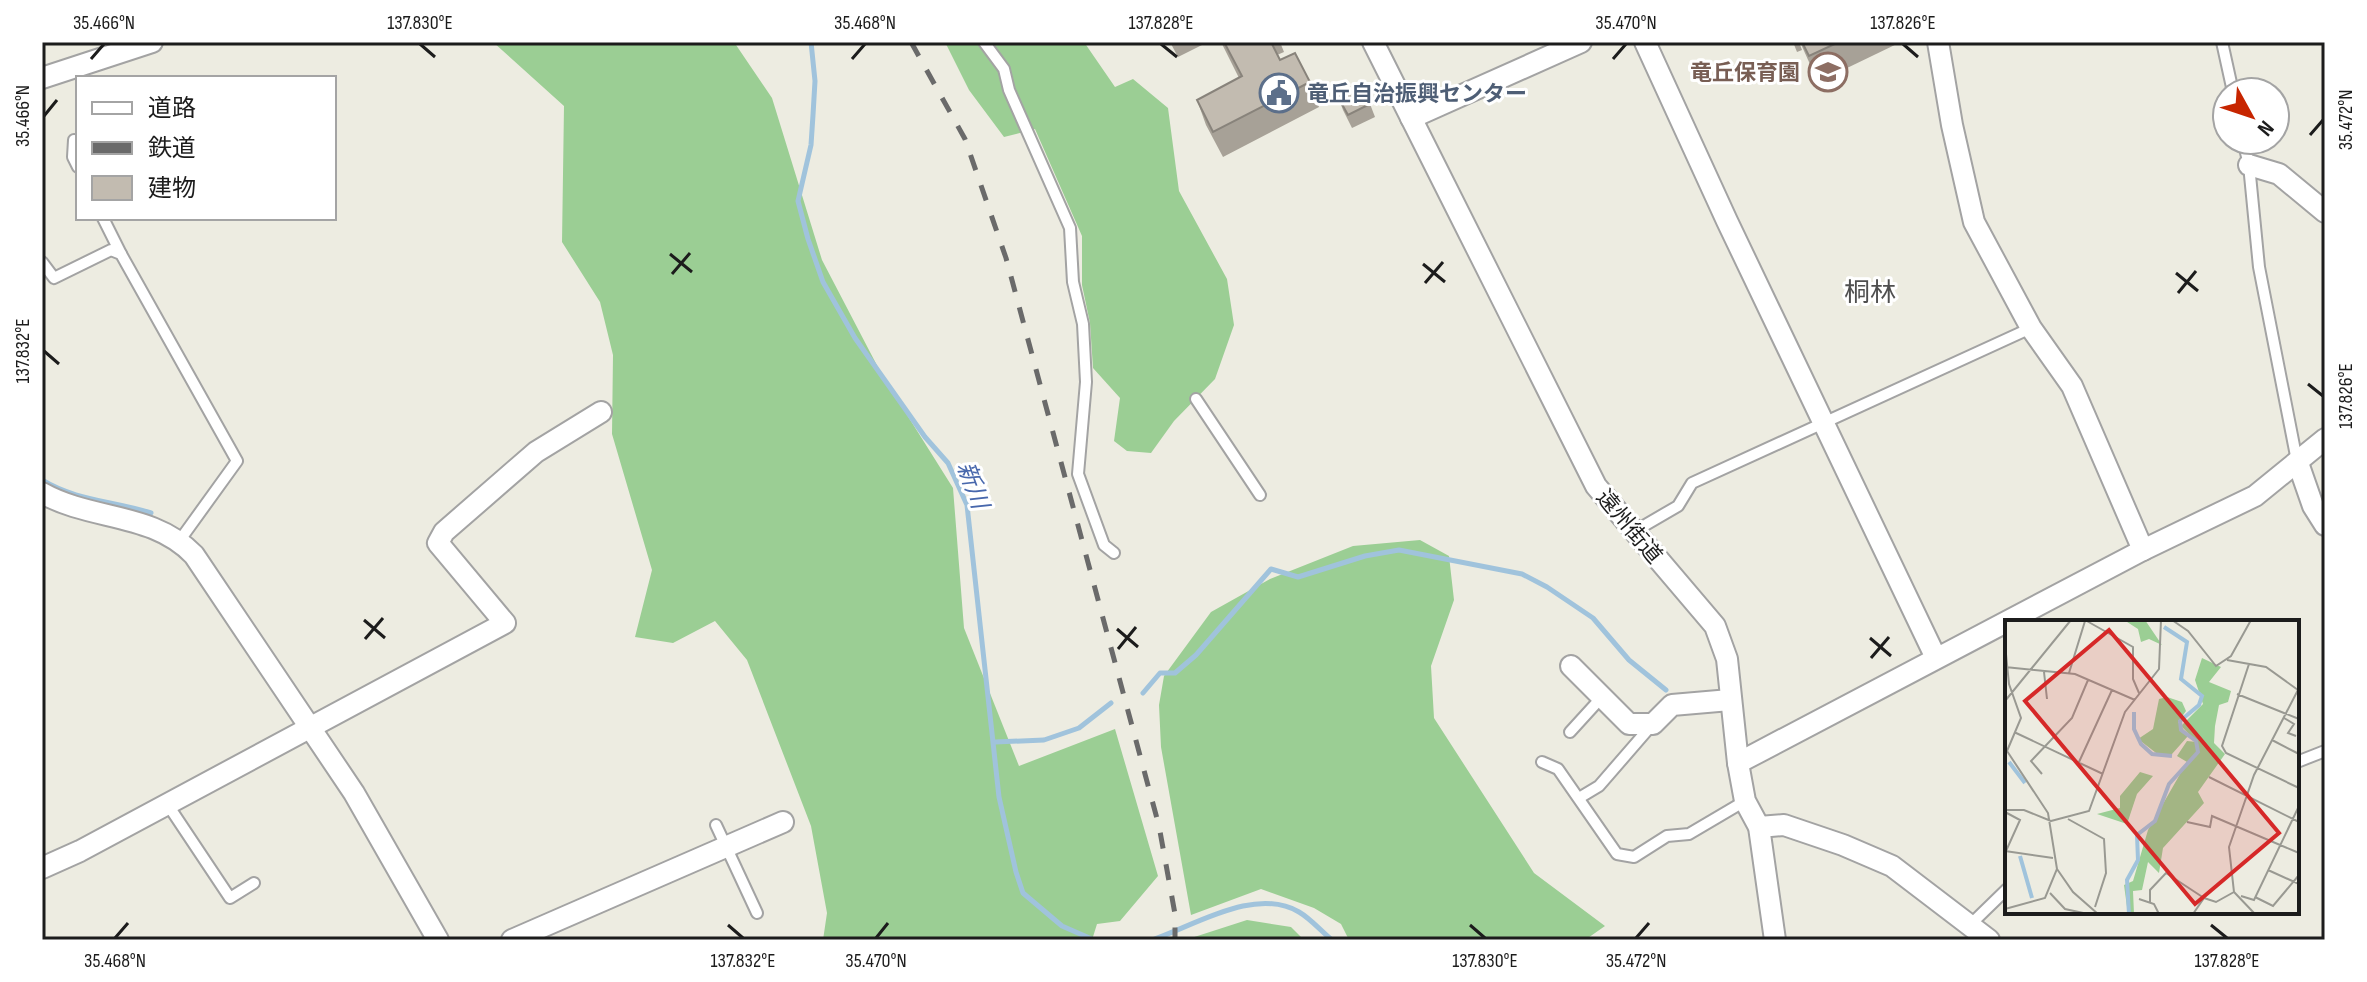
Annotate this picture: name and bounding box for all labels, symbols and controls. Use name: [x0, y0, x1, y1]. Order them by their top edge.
text: 35.466°N: [73, 11, 135, 35]
text: 137.830°E: [387, 11, 453, 35]
text: 35.468°N: [834, 11, 896, 35]
text: 137.828°E: [1128, 11, 1194, 35]
text: 35.470°N: [1595, 11, 1657, 35]
text: 137.826°E: [1870, 11, 1936, 35]
school or university icon: 竜丘保育園: [1807, 51, 1849, 93]
place label: 竜丘保育園: [1690, 60, 1800, 87]
public building icon: 竜丘自治振興センター: [1258, 72, 1300, 114]
legend: [76, 76, 336, 220]
north arrow: [2211, 76, 2291, 156]
place label: 竜丘自治振興センター: [1307, 81, 1527, 108]
text: 35.466°N: [11, 85, 35, 147]
text: 35.472°N: [2334, 90, 2358, 150]
text: 道路: [148, 94, 196, 123]
text: N: [2251, 115, 2279, 141]
text: 鉄道: [148, 134, 196, 163]
text: 建物: [148, 174, 196, 203]
district label: 桐林: [1844, 278, 1896, 309]
text: 137.832°E: [11, 319, 35, 383]
text: 137.826°E: [2334, 363, 2358, 429]
water label: 新川: [951, 458, 995, 516]
street label: 遠州街道: [1590, 485, 1667, 569]
inset map: [2005, 620, 2299, 914]
text: 35.468°N: [84, 949, 146, 973]
text: 137.832°E: [711, 949, 775, 973]
text: 35.470°N: [845, 949, 907, 973]
text: 137.830°E: [1452, 949, 1518, 973]
text: 35.472°N: [1606, 949, 1666, 973]
text: 137.828°E: [2194, 949, 2260, 973]

